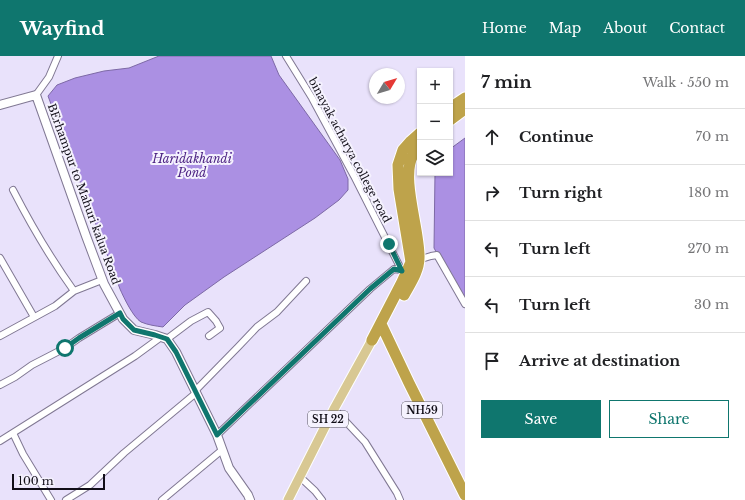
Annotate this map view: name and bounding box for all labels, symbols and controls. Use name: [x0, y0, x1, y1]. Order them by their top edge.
text: Wayfind: [20, 17, 105, 40]
text: Home: [482, 19, 527, 37]
text: Map: [549, 19, 581, 37]
text: About: [603, 19, 647, 37]
text: Contact: [669, 19, 725, 37]
north arrow: [369, 68, 405, 104]
map controls: [417, 68, 453, 176]
button: +: [417, 68, 453, 104]
text: 7 min: [481, 72, 532, 93]
street label: binayak acharya college road: [305, 74, 395, 226]
text: Walk · 550 m: [643, 74, 729, 91]
street label: BErhampur to Mahuri kalua Road: [45, 101, 124, 287]
button: −: [417, 104, 453, 140]
icon: ahead: [481, 126, 503, 148]
text: Continue: [519, 127, 594, 146]
text: 70 m: [696, 128, 729, 145]
button: layers: [417, 140, 453, 176]
water label: Haridakhandi Pond: [151, 151, 233, 180]
icon: right: [481, 182, 503, 204]
text: Turn right: [519, 183, 602, 202]
text: 180 m: [688, 184, 729, 201]
route end: [380, 235, 398, 253]
icon: left: [481, 238, 503, 260]
text: Turn left: [519, 239, 590, 258]
text: 270 m: [688, 240, 729, 257]
icon: left: [481, 294, 503, 316]
text: Turn left: [519, 295, 590, 314]
text: 30 m: [694, 296, 729, 313]
route start: [56, 339, 74, 357]
icon: arrive: [481, 350, 503, 372]
text: Arrive at destination: [519, 351, 680, 370]
button: Save: [481, 400, 601, 438]
button: Share: [609, 400, 729, 438]
road number: NH59: [402, 402, 442, 418]
road number: SH 22: [308, 411, 348, 427]
scale bar: [12, 472, 105, 491]
text: 100 m: [18, 474, 54, 488]

